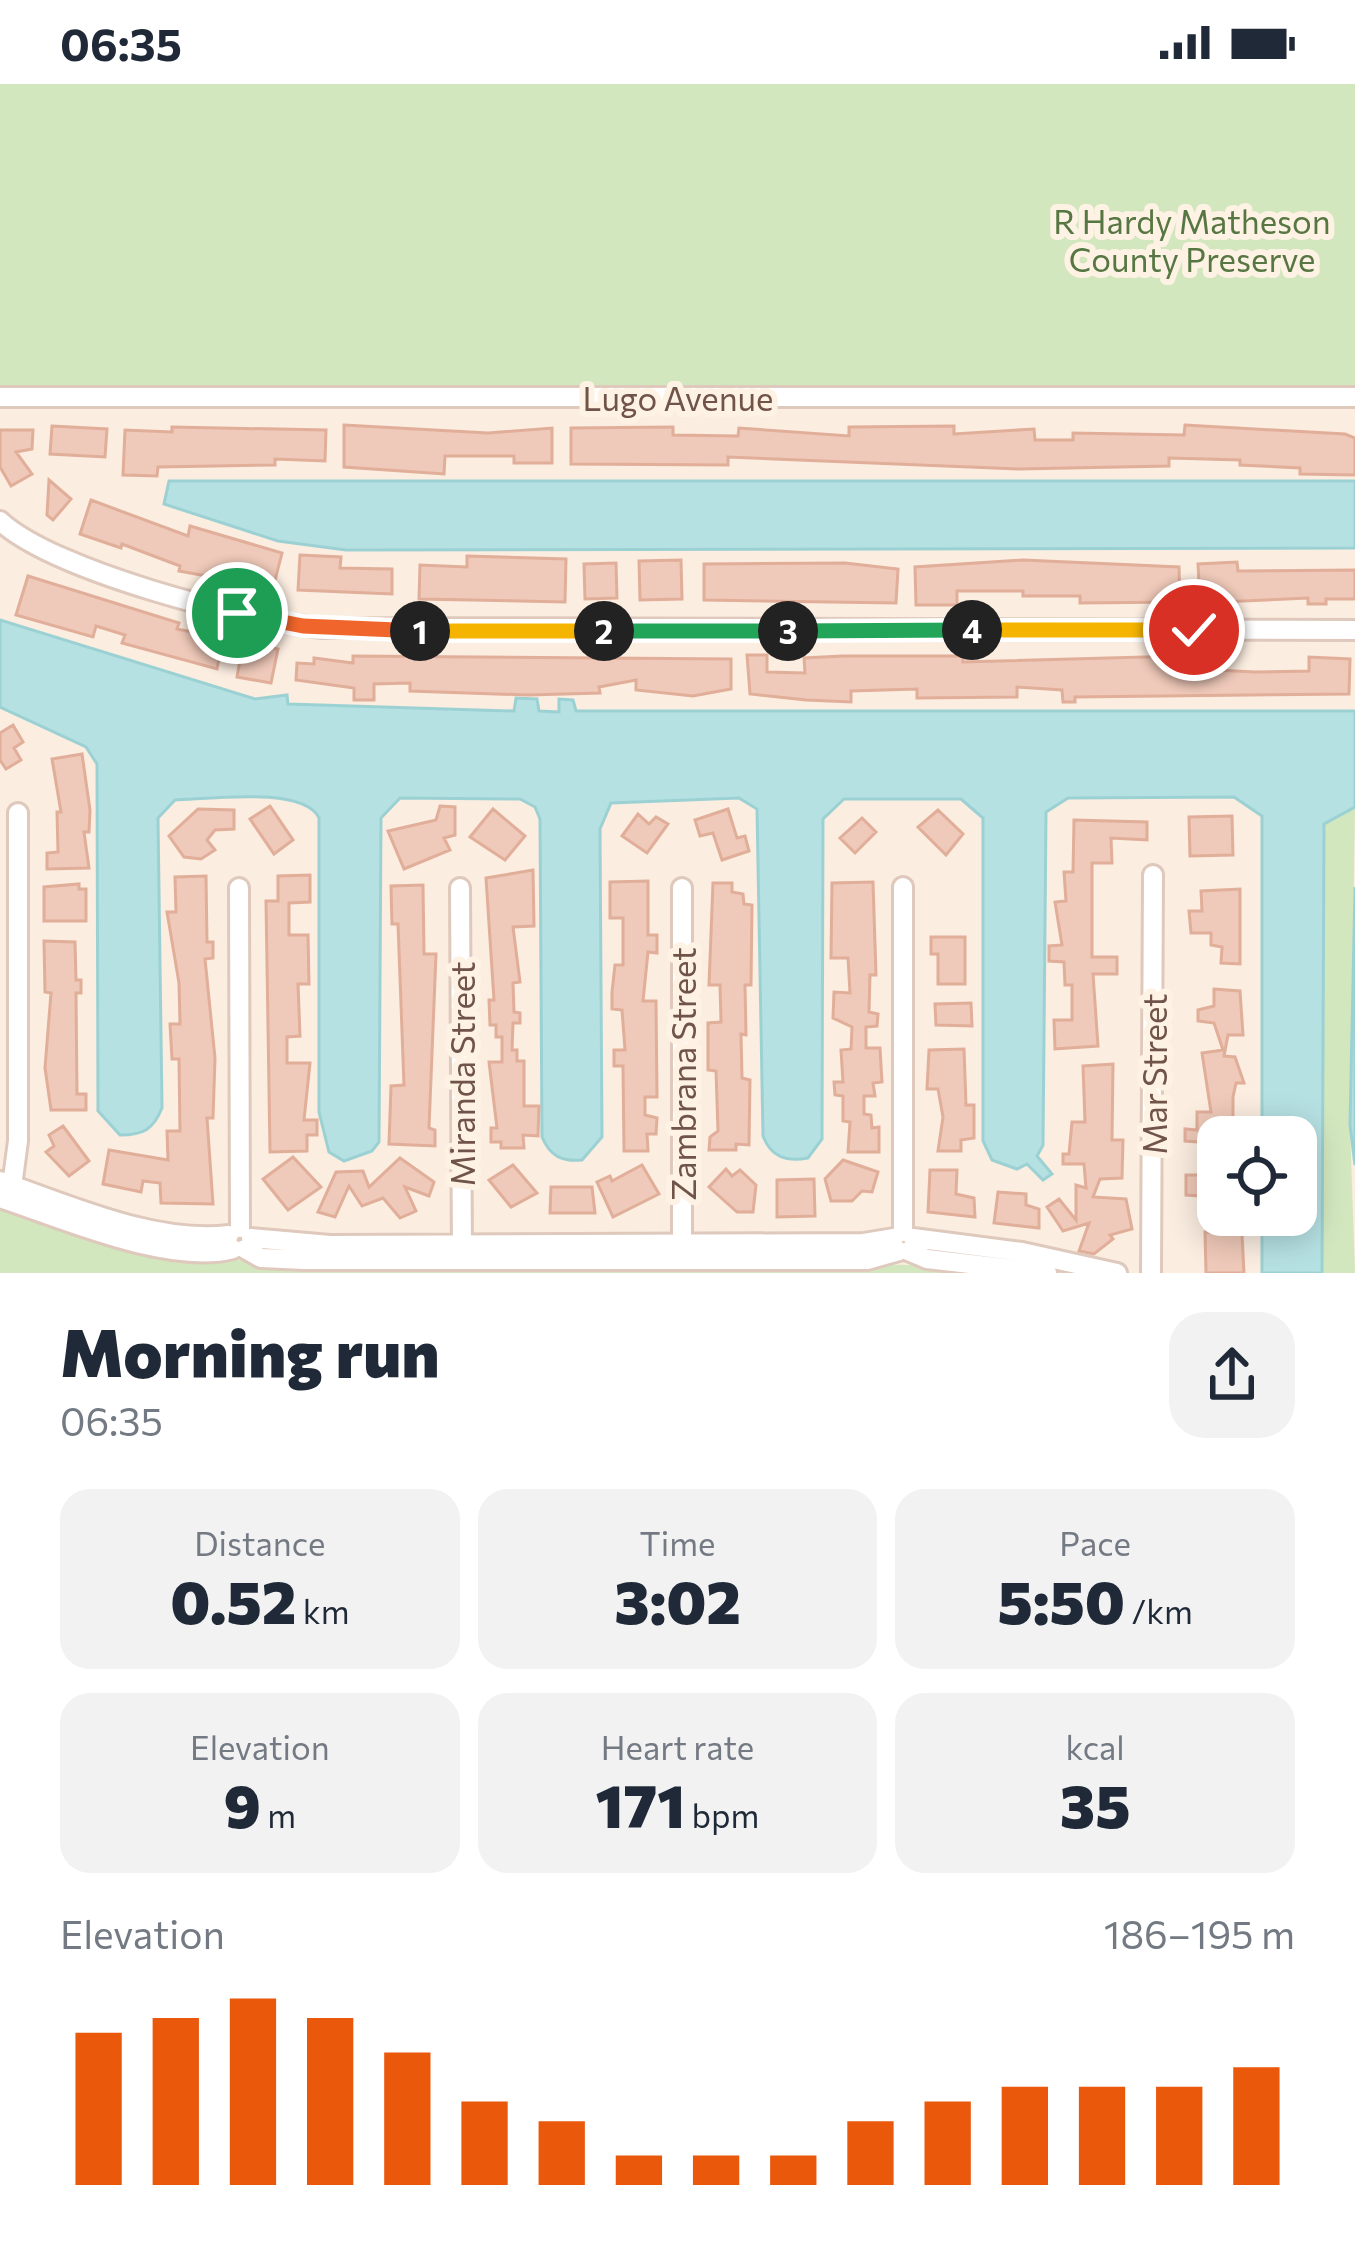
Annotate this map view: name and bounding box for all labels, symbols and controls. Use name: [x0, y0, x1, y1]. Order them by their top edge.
text: 06:35: [60, 15, 182, 70]
park label: R Hardy Matheson County Preserve: [1053, 200, 1331, 279]
street label: Lugo Avenue: [583, 377, 773, 418]
pin: [186, 562, 288, 664]
pin: [1143, 579, 1245, 681]
icon: arrive: [204, 580, 270, 646]
icon: check: [1161, 597, 1227, 663]
pin: 4: [942, 600, 1002, 660]
pin: 1: [390, 601, 450, 661]
pin: 2: [574, 601, 634, 661]
pin: 3: [758, 601, 818, 661]
text: 4: [962, 609, 982, 650]
text: 1: [413, 610, 427, 651]
text: 2: [595, 610, 613, 651]
text: 3: [778, 610, 798, 651]
street label: Zambrana Street: [662, 947, 703, 1201]
street label: Miranda Street: [441, 961, 482, 1187]
street label: Mar Street: [1133, 993, 1174, 1155]
map controls: [1197, 1116, 1317, 1236]
button: locate: [1197, 1116, 1317, 1236]
text: Morning run: [60, 1310, 440, 1391]
button: share: [1169, 1312, 1295, 1438]
text: 06:35: [60, 1396, 163, 1444]
text: Distance: [194, 1522, 325, 1563]
text: Time: [640, 1522, 715, 1563]
text: Pace: [1059, 1522, 1131, 1563]
text: 0.52: [170, 1563, 296, 1636]
text: 3:02: [614, 1563, 741, 1636]
text: 5:50: [997, 1563, 1125, 1636]
text: km: [296, 1590, 349, 1631]
text: /km: [1125, 1590, 1193, 1631]
text: Elevation: [190, 1726, 330, 1767]
text: Heart rate: [601, 1726, 754, 1767]
text: kcal: [1066, 1726, 1125, 1767]
text: 9: [224, 1767, 261, 1840]
text: 171: [596, 1767, 685, 1840]
text: 35: [1060, 1767, 1130, 1840]
text: m: [261, 1794, 296, 1835]
text: bpm: [685, 1794, 759, 1835]
text: Elevation: [60, 1909, 225, 1957]
text: 186–195 m: [1104, 1909, 1295, 1957]

